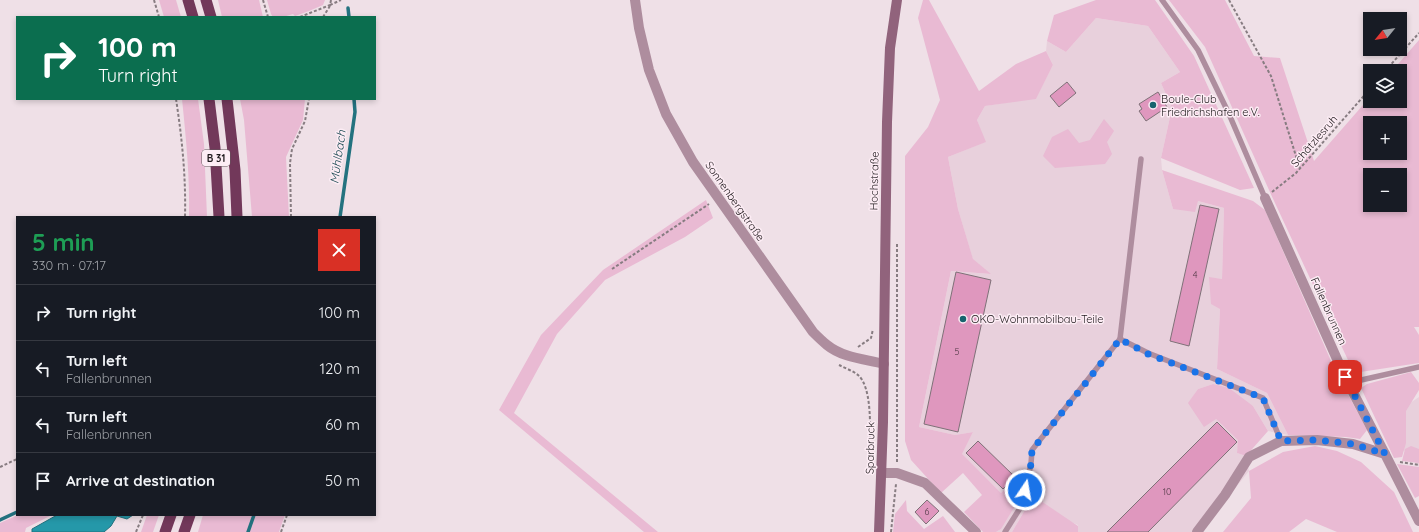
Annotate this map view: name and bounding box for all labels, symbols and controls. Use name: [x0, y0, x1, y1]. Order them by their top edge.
north arrow: [1363, 12, 1407, 56]
map controls: [1363, 12, 1407, 212]
text: 100 m: [98, 29, 177, 64]
icon: right: [32, 32, 84, 84]
text: Turn right: [98, 64, 178, 87]
button: layers: [1363, 64, 1407, 108]
place label: Boule-Club Friedrichshafen e.V.: [1161, 92, 1260, 119]
marker: Boule-Club Friedrichshafen e.V.: [1148, 100, 1158, 110]
street label: Schätzlesruh: [1288, 112, 1340, 170]
button: +: [1363, 116, 1407, 160]
water label: Mühlbach: [326, 129, 349, 185]
road number: B 31: [202, 150, 230, 166]
street label: Hochstraße: [866, 151, 882, 211]
street label: Sonnenbergstraße: [702, 158, 768, 244]
button: −: [1363, 168, 1407, 212]
text: 5 min: [32, 227, 95, 257]
button: close: [318, 229, 360, 271]
text: 330 m · 07:17: [32, 257, 106, 273]
house number: 4: [1193, 269, 1198, 280]
street label: Fallenbrunnen: [1308, 275, 1350, 347]
icon: right: [32, 302, 54, 324]
text: Turn right: [66, 303, 137, 322]
text: 100 m: [319, 303, 360, 322]
place label: OKO-Wohnmobilbau-Teile: [971, 312, 1103, 326]
marker: OKO-Wohnmobilbau-Teile: [958, 314, 968, 324]
house number: 5: [955, 346, 960, 357]
text: Turn left: [66, 351, 128, 370]
icon: left: [32, 358, 54, 380]
text: 120 m: [319, 359, 360, 378]
pin: [1328, 360, 1362, 394]
icon: arrive: [1334, 366, 1356, 388]
text: Fallenbrunnen: [66, 370, 152, 386]
text: Turn left: [66, 407, 128, 426]
icon: left: [32, 414, 54, 436]
text: 60 m: [325, 415, 360, 434]
street label: Sparbruck: [863, 422, 877, 474]
text: Fallenbrunnen: [66, 426, 152, 442]
position arrow: [1004, 469, 1046, 511]
icon: arrive: [32, 470, 54, 492]
text: Arrive at destination: [66, 471, 215, 490]
text: 50 m: [325, 471, 360, 490]
house number: 10: [1163, 486, 1171, 497]
house number: 6: [925, 506, 930, 517]

